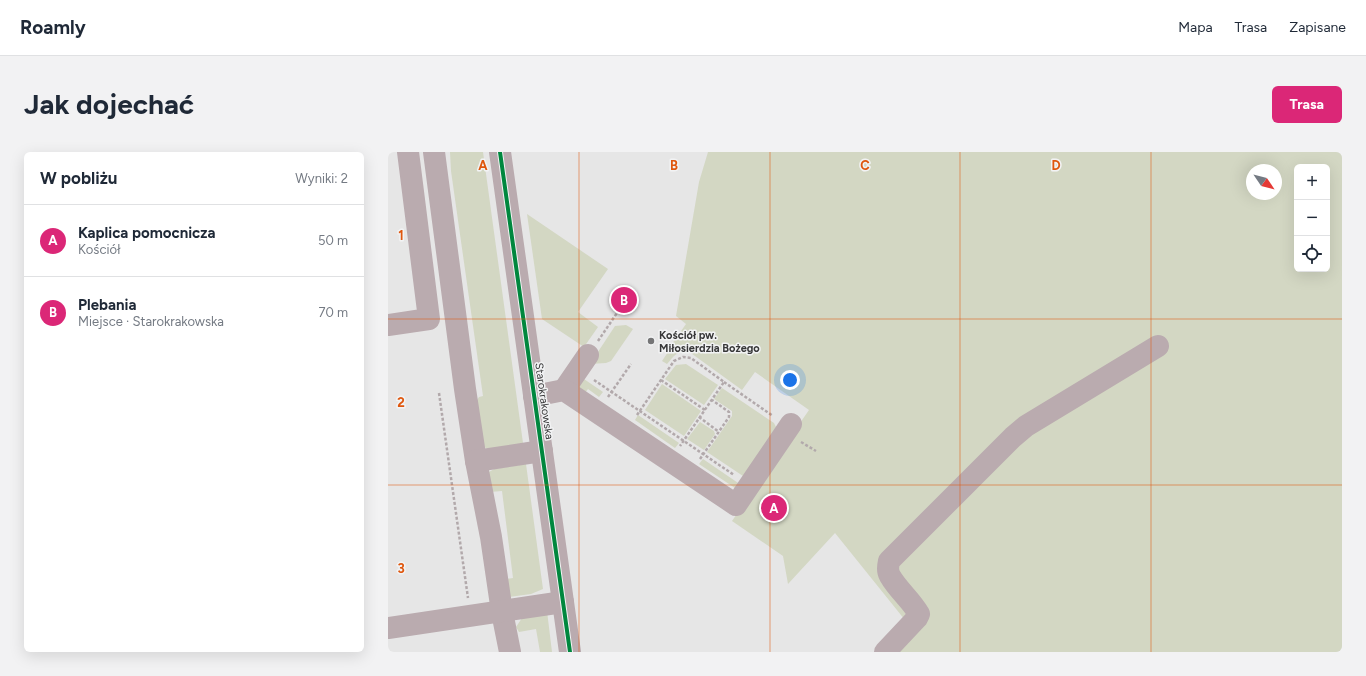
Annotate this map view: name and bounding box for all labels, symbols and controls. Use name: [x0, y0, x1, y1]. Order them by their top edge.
text: Roamly: [20, 16, 86, 39]
text: Mapa: [1178, 19, 1213, 36]
text: Trasa: [1235, 19, 1267, 36]
text: Zapisane: [1289, 19, 1346, 36]
button: Trasa: [1272, 86, 1342, 123]
text: Jak dojechać: [24, 87, 194, 121]
text: A: [478, 158, 488, 173]
text: B: [670, 158, 678, 173]
text: C: [860, 158, 870, 173]
text: D: [1051, 158, 1061, 173]
north arrow: [1246, 164, 1282, 200]
map controls: [1294, 164, 1330, 272]
button: +: [1294, 164, 1330, 200]
text: W pobliżu: [40, 168, 117, 188]
text: Wyniki: 2: [295, 171, 348, 186]
button: −: [1294, 200, 1330, 236]
text: Kaplica pomocnicza: [78, 224, 215, 242]
text: 1: [398, 228, 404, 243]
text: A: [48, 233, 58, 248]
text: 50 m: [318, 233, 348, 248]
button: locate: [1294, 236, 1330, 272]
text: Kościół: [78, 242, 121, 257]
pin: B: [611, 285, 637, 315]
text: Plebania: [78, 296, 136, 314]
text: B: [49, 305, 57, 320]
text: 70 m: [318, 305, 348, 320]
text: Miejsce · Starokrakowska: [78, 314, 224, 329]
place label: Kościół pw. Miłosierdzia Bożego: [659, 329, 760, 355]
marker: Kościół pw. Miłosierdzia Bożego: [646, 336, 656, 346]
street label: Starokrakowska: [532, 362, 556, 440]
your location: [780, 370, 800, 390]
text: 2: [397, 395, 405, 410]
pin: A: [761, 493, 787, 523]
text: 3: [397, 561, 405, 576]

